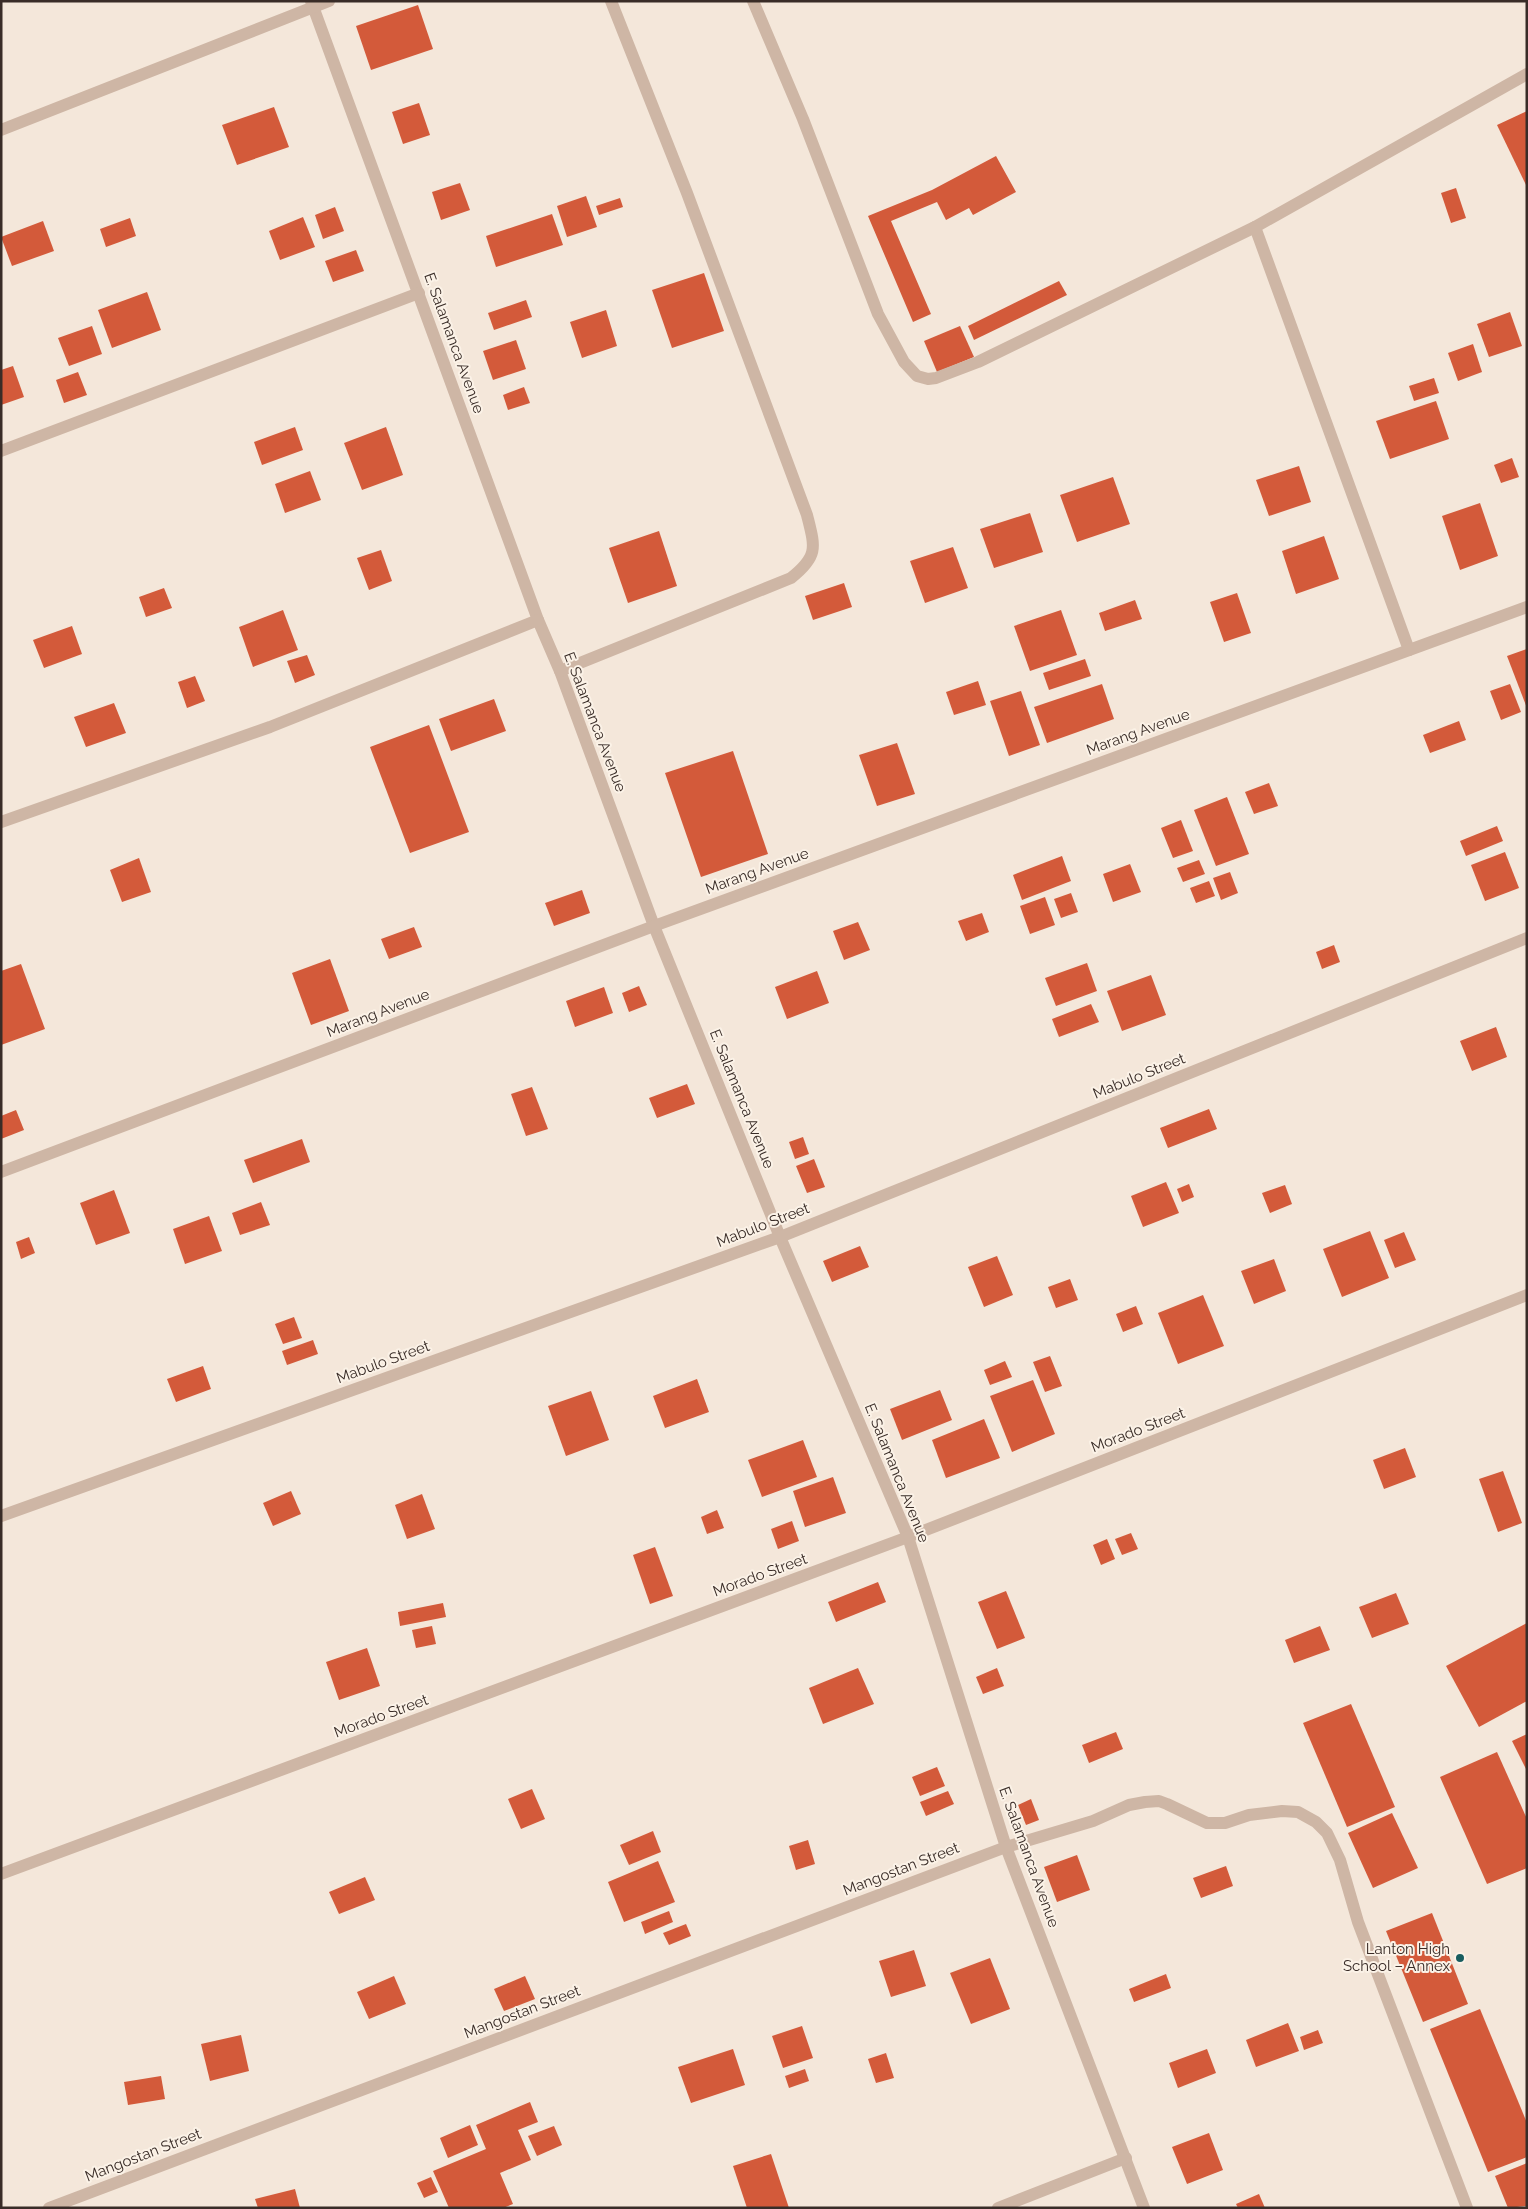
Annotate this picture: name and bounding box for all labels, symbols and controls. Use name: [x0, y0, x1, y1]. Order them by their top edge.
street label: E. Salamanca Avenue: [420, 270, 488, 416]
street label: E. Salamanca Avenue: [560, 649, 630, 795]
street label: Marang Avenue: [1084, 705, 1192, 759]
street label: Marang Avenue: [703, 844, 811, 898]
street label: Marang Avenue: [324, 985, 432, 1041]
street label: E. Salamanca Avenue: [706, 1027, 778, 1171]
street label: Mabulo Street: [1090, 1049, 1188, 1103]
street label: Mabulo Street: [714, 1199, 812, 1251]
street label: Mabulo Street: [334, 1337, 432, 1387]
street label: E. Salamanca Avenue: [861, 1401, 933, 1545]
street label: Morado Street: [1089, 1404, 1187, 1456]
street label: Morado Street: [710, 1550, 810, 1600]
street label: Morado Street: [331, 1691, 431, 1741]
street label: E. Salamanca Avenue: [995, 1784, 1063, 1930]
street label: Mangostan Street: [840, 1839, 962, 1899]
place label: Lanton High School – Annex: [1343, 1940, 1450, 1975]
marker: Lanton High School – Annex: [1454, 1952, 1466, 1964]
street label: Mangostan Street: [461, 1982, 583, 2042]
street label: Mangostan Street: [82, 2125, 204, 2185]

